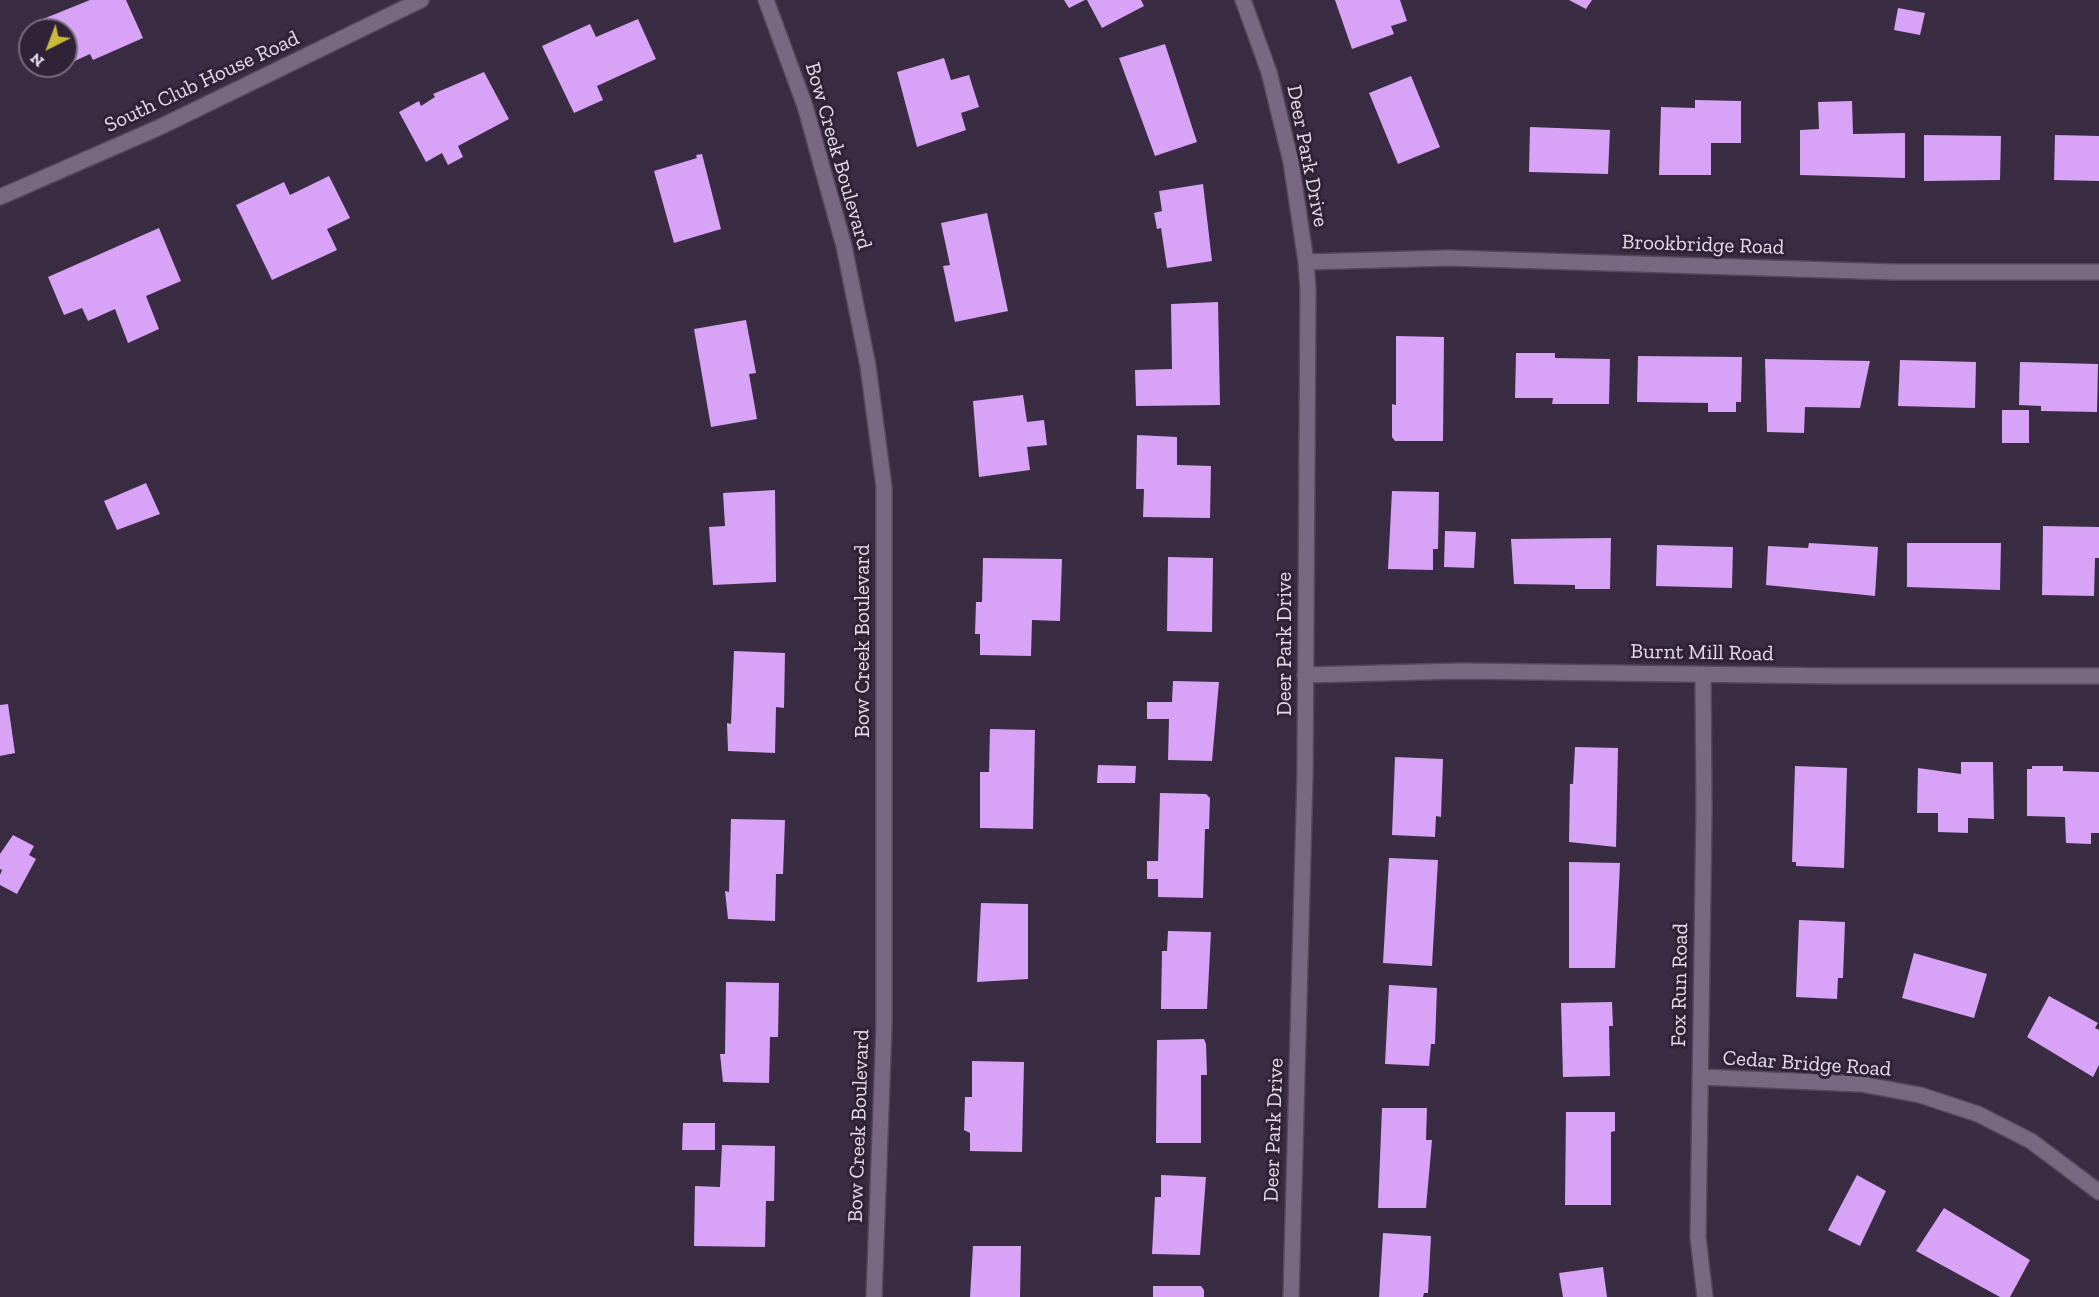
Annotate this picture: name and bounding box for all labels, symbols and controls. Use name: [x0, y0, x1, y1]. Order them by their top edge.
north arrow: [18, 18, 78, 78]
street label: South Club House Road: [101, 26, 303, 138]
text: N: [26, 49, 48, 71]
street label: Bow Creek Boulevard: [799, 60, 877, 252]
street label: Deer Park Drive: [1281, 83, 1333, 229]
street label: Brookbridge Road: [1621, 230, 1785, 260]
street label: Bow Creek Boulevard: [850, 544, 876, 738]
street label: Deer Park Drive: [1272, 572, 1298, 716]
street label: Burnt Mill Road: [1630, 639, 1774, 667]
street label: Fox Run Road: [1666, 923, 1694, 1047]
street label: Bow Creek Boulevard: [843, 1029, 875, 1223]
street label: Cedar Bridge Road: [1722, 1046, 1892, 1082]
street label: Deer Park Drive: [1259, 1058, 1289, 1202]

